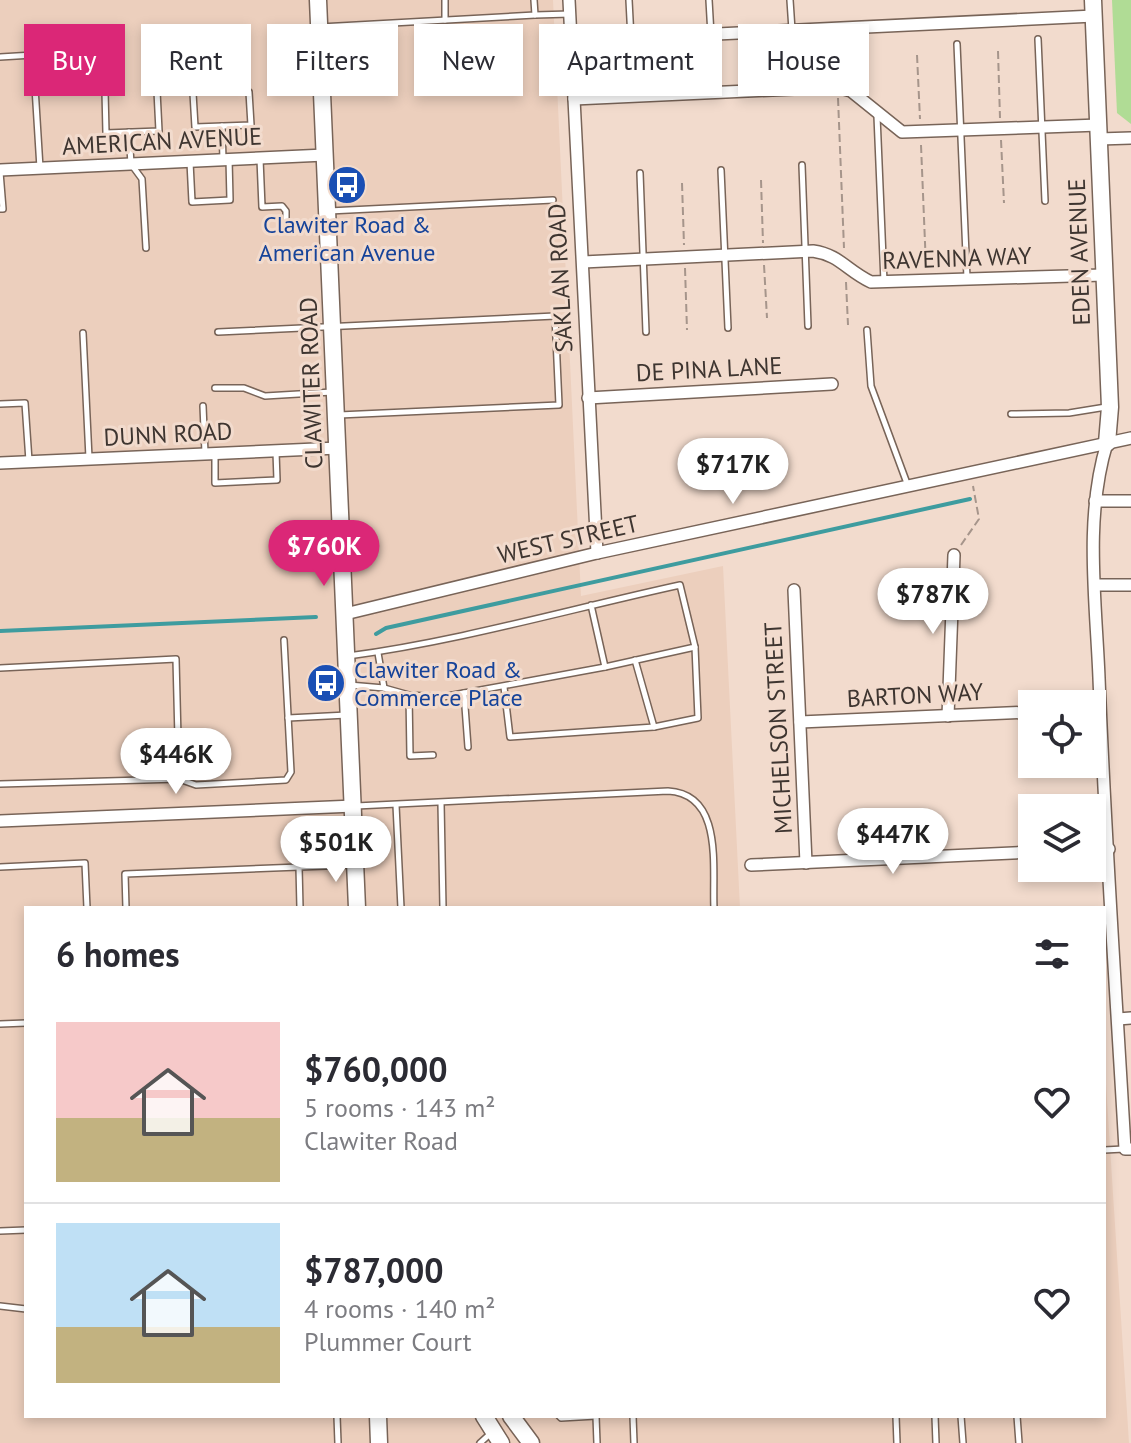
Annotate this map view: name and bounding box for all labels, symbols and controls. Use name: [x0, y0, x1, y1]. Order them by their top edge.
chip: Buy: [24, 24, 125, 96]
chip: Rent: [141, 24, 251, 96]
chip: Filters: [267, 24, 398, 96]
chip: New: [414, 24, 523, 96]
chip: Apartment: [539, 24, 722, 96]
chip: House: [738, 24, 869, 96]
street label: AMERICAN AVENUE: [61, 120, 263, 162]
bus stop icon: Clawiter Road & American Avenue: [326, 164, 368, 206]
street label: EDEN AVENUE: [1061, 178, 1097, 326]
street label: SAKLAN ROAD: [541, 203, 579, 353]
place label: Clawiter Road & American Avenue: [259, 209, 435, 268]
street label: RAVENNA WAY: [882, 240, 1033, 276]
street label: CLAWITER ROAD: [293, 296, 329, 470]
street label: DE PINA LANE: [635, 350, 783, 388]
street label: DUNN ROAD: [103, 415, 233, 453]
pin: $717K: [677, 438, 789, 506]
text: $717K: [695, 447, 771, 480]
street label: WEST STREET: [495, 508, 641, 570]
pin: $760K: [268, 520, 380, 588]
text: $760K: [286, 529, 362, 562]
pin: $787K: [877, 568, 989, 636]
text: $787K: [895, 577, 971, 610]
street label: MICHELSON STREET: [757, 621, 799, 835]
place label: Clawiter Road & Commerce Place: [354, 654, 523, 713]
bus stop icon: Clawiter Road & Commerce Place: [305, 662, 347, 704]
street label: BARTON WAY: [846, 676, 985, 714]
map controls: [1018, 690, 1106, 882]
button: locate: [1018, 690, 1106, 778]
pin: $446K: [120, 728, 232, 796]
text: $446K: [138, 737, 214, 770]
button: layers: [1018, 794, 1106, 882]
pin: $447K: [837, 808, 949, 876]
pin: $501K: [280, 816, 392, 884]
text: $447K: [855, 817, 931, 850]
text: $501K: [298, 825, 374, 858]
text: 6 homes: [56, 932, 180, 976]
icon: filters: [1030, 932, 1074, 976]
text: $760,000: [304, 1047, 448, 1091]
icon: home: [120, 1054, 216, 1150]
icon: heart: [1030, 1080, 1074, 1124]
text: 5 rooms · 143 m²: [304, 1091, 496, 1124]
text: Clawiter Road: [304, 1124, 458, 1157]
text: $787,000: [304, 1248, 443, 1292]
icon: home: [120, 1255, 216, 1351]
icon: heart: [1030, 1281, 1074, 1325]
text: 4 rooms · 140 m²: [304, 1292, 496, 1325]
text: Plummer Court: [304, 1325, 472, 1358]

